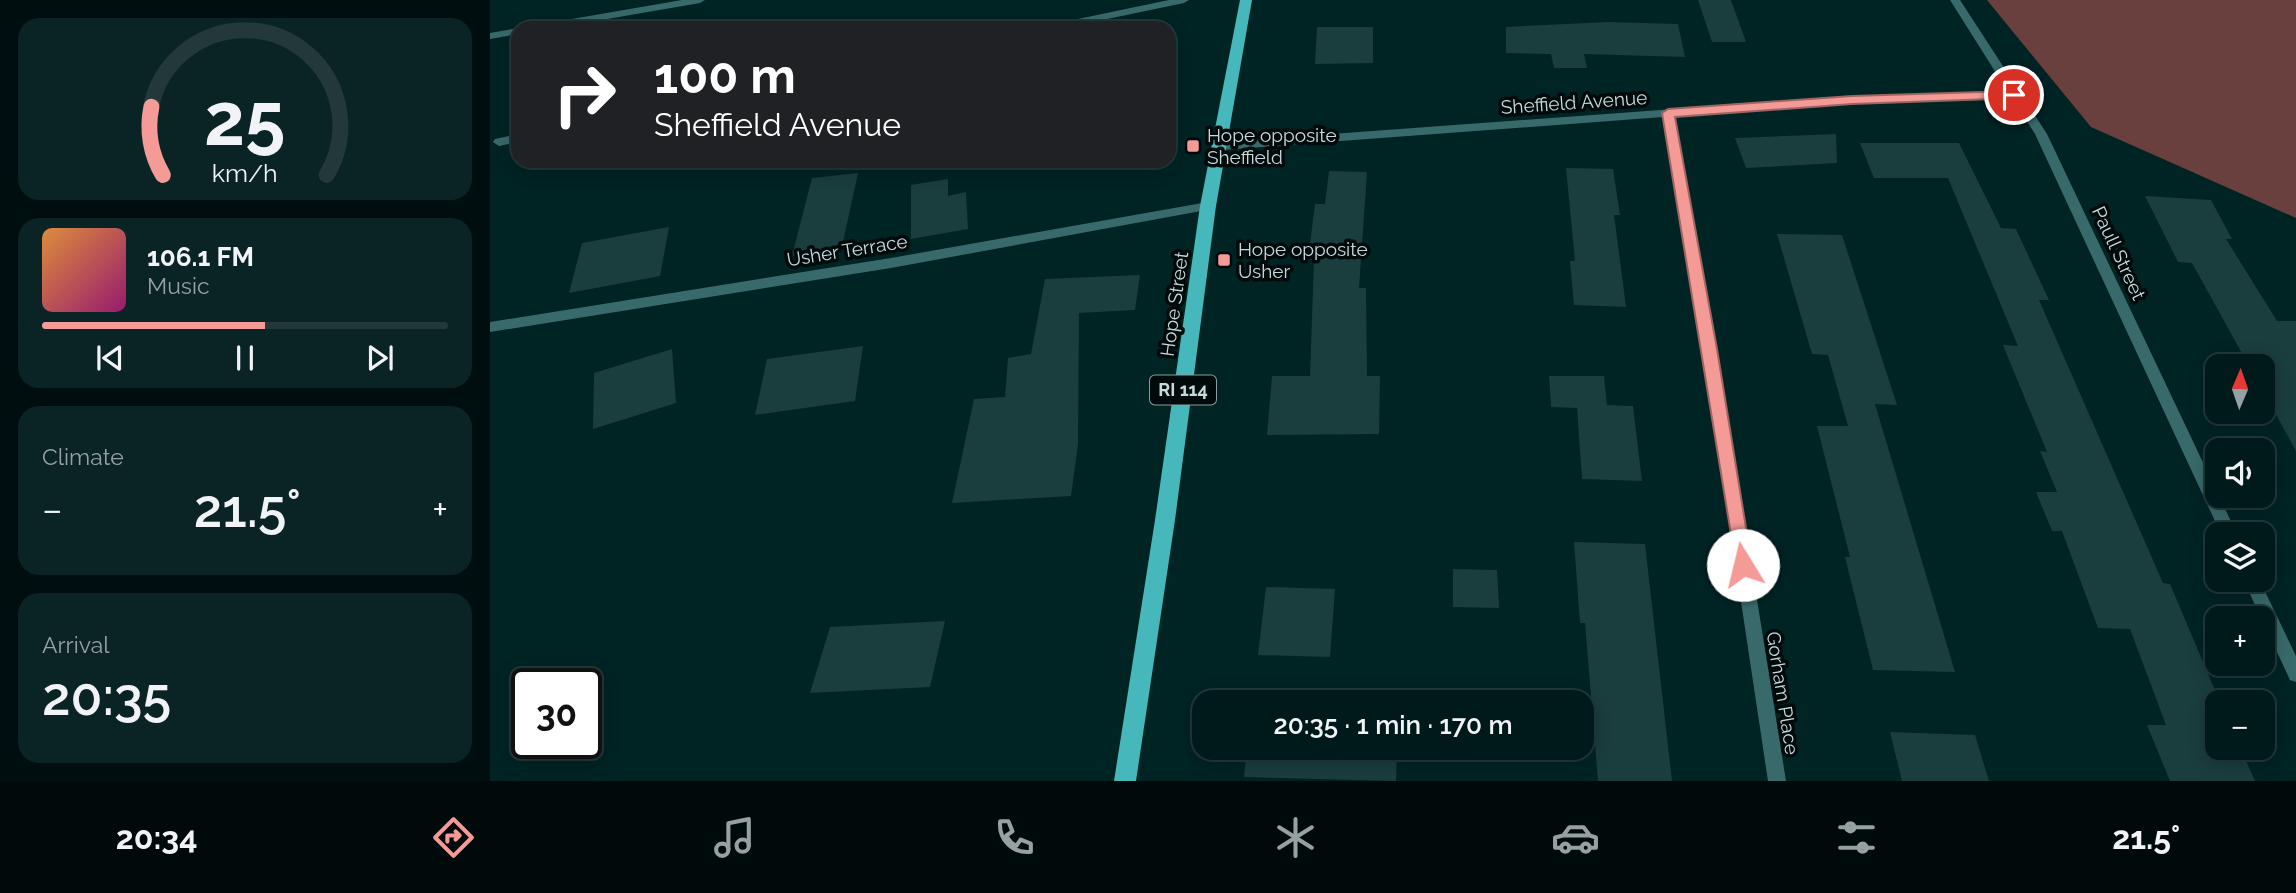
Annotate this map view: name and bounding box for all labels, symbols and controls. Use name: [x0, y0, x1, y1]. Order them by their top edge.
text: 100 m: [654, 47, 796, 104]
icon: right: [539, 49, 630, 140]
pin: [1984, 65, 2044, 125]
icon: arrive: [1995, 76, 2033, 114]
text: 25: [204, 77, 286, 162]
street label: Sheffield Avenue: [1500, 86, 1648, 118]
text: Sheffield Avenue: [654, 106, 901, 143]
place label: Hope opposite Sheffield: [1207, 124, 1337, 168]
marker: Hope opposite Sheffield: [1185, 138, 1201, 154]
text: km/h: [212, 158, 278, 188]
street label: Paull Street: [2088, 203, 2150, 304]
street label: Usher Terrace: [785, 230, 909, 270]
place label: Hope opposite Usher: [1238, 238, 1368, 282]
text: 106.1 FM: [147, 242, 254, 272]
street label: Hope Street: [1156, 250, 1192, 358]
marker: Hope opposite Usher: [1216, 252, 1232, 268]
text: Music: [147, 272, 210, 299]
icon: previous: [91, 339, 129, 377]
icon: pause: [226, 339, 264, 377]
icon: next: [361, 339, 399, 377]
north arrow: [2205, 354, 2275, 424]
map controls: [2205, 354, 2275, 760]
road number: RI 114: [1150, 376, 1216, 404]
button: sound: [2205, 438, 2275, 508]
text: Climate: [42, 443, 124, 470]
text: 21.5°: [194, 478, 301, 539]
text: −: [42, 487, 62, 532]
text: +: [432, 487, 448, 532]
button: layers: [2205, 522, 2275, 592]
position arrow: [1706, 528, 1780, 602]
button: +: [2205, 606, 2275, 676]
street label: Gorham Place: [1762, 630, 1804, 756]
text: Arrival: [42, 631, 109, 658]
text: 20:35: [42, 666, 171, 727]
speed limit sign: 30: [511, 668, 602, 759]
button: −: [2205, 690, 2275, 760]
text: 20:35 · 1 min · 170 m: [1274, 710, 1512, 740]
icon: directions: [429, 813, 478, 862]
icon: music: [710, 813, 759, 862]
icon: phone: [990, 813, 1039, 862]
icon: climate: [1271, 813, 1320, 862]
icon: car: [1551, 813, 1600, 862]
icon: filters: [1832, 813, 1881, 862]
text: 20:34: [116, 819, 198, 856]
text: 21.5°: [2112, 819, 2180, 856]

